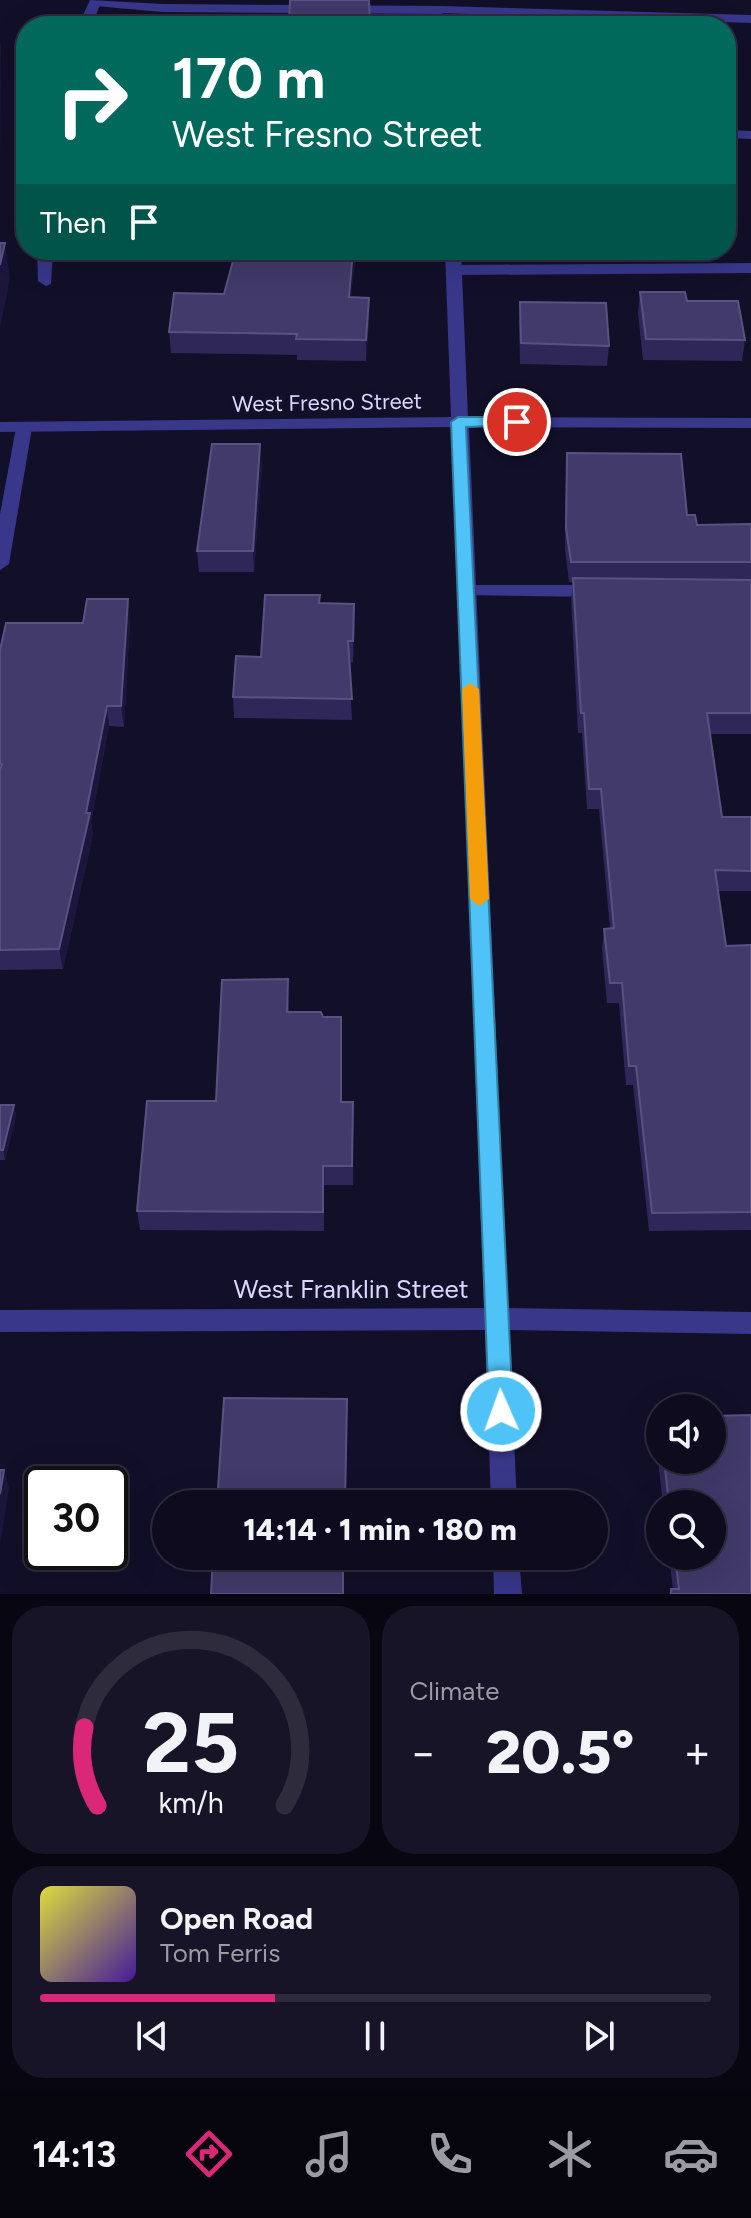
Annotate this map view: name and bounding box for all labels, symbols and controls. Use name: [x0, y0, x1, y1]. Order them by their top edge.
text: 170 m: [172, 45, 325, 112]
icon: right: [40, 48, 144, 152]
text: West Fresno Street: [172, 113, 482, 156]
icon: arrive: [122, 200, 166, 244]
text: Then: [40, 204, 106, 241]
street label: West Fresno Street: [232, 387, 422, 418]
pin: [483, 388, 551, 456]
icon: arrive: [495, 400, 539, 444]
street label: West Franklin Street: [234, 1273, 469, 1305]
position arrow: [459, 1369, 543, 1453]
map controls: [646, 1394, 726, 1570]
button: sound: [646, 1394, 726, 1474]
speed limit sign: 30: [24, 1466, 128, 1570]
button: search: [646, 1490, 726, 1570]
text: 14:14 · 1 min · 180 m: [243, 1511, 517, 1548]
text: Climate: [410, 1675, 499, 1707]
text: 25: [143, 1693, 239, 1793]
text: 20.5°: [486, 1716, 634, 1788]
text: −: [410, 1726, 437, 1779]
text: +: [684, 1726, 711, 1779]
text: km/h: [158, 1786, 223, 1820]
text: Open Road: [160, 1900, 313, 1937]
text: Tom Ferris: [160, 1937, 280, 1969]
icon: previous: [130, 2014, 174, 2058]
icon: pause: [353, 2014, 397, 2058]
icon: next: [577, 2014, 621, 2058]
icon: directions: [181, 2126, 237, 2182]
icon: music: [301, 2126, 357, 2182]
icon: phone: [422, 2126, 478, 2182]
icon: climate: [542, 2126, 598, 2182]
icon: car: [663, 2126, 719, 2182]
text: 14:13: [32, 2133, 116, 2176]

